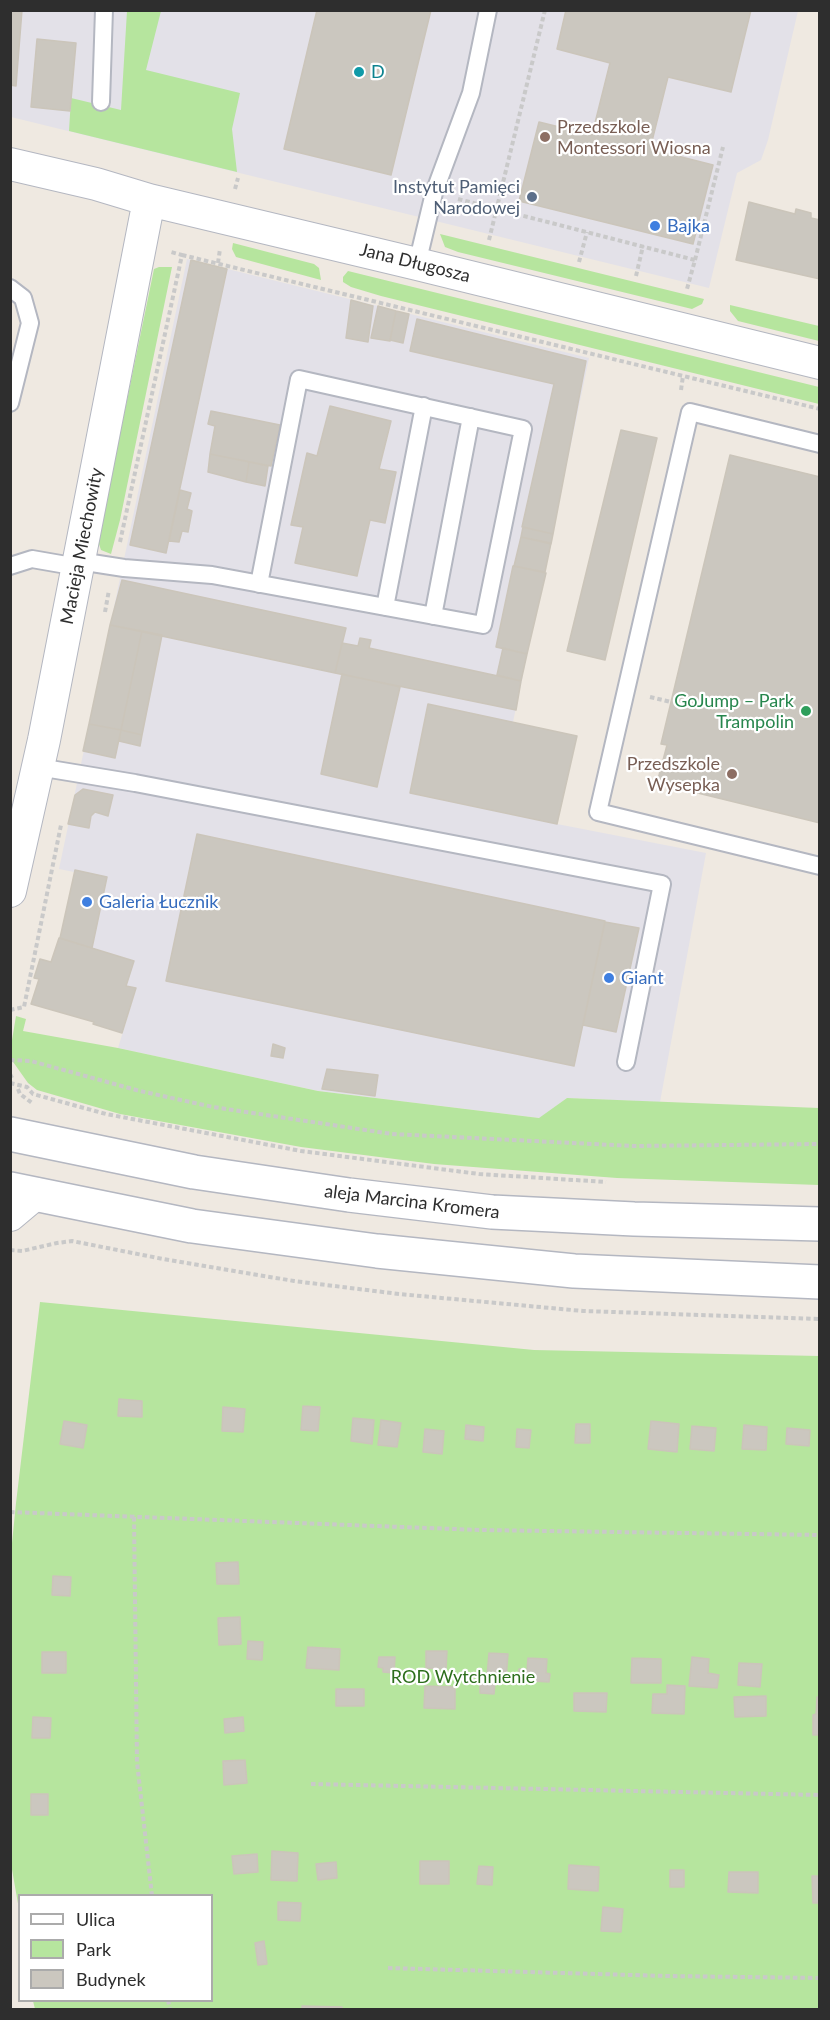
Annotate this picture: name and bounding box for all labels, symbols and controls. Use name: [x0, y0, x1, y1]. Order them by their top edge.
place label: D: [371, 61, 385, 83]
marker: D: [352, 65, 366, 79]
place label: Przedszkole Montessori Wiosna: [557, 116, 711, 158]
marker: Przedszkole Montessori Wiosna: [538, 130, 552, 144]
place label: Instytut Pamięci Narodowej: [393, 176, 520, 219]
marker: Instytut Pamięci Narodowej: [525, 190, 539, 204]
place label: Bajka: [667, 215, 710, 237]
marker: Bajka: [648, 219, 662, 233]
street label: Jana Długosza: [357, 239, 473, 287]
street label: Macieja Miechowity: [56, 466, 108, 626]
place label: GoJump – Park Trampolin: [674, 690, 794, 732]
marker: GoJump – Park Trampolin: [799, 704, 813, 718]
place label: Przedszkole Wysepka: [627, 753, 720, 795]
marker: Przedszkole Wysepka: [725, 767, 739, 781]
place label: Galeria Łucznik: [99, 891, 218, 913]
marker: Galeria Łucznik: [80, 895, 94, 909]
place label: Giant: [621, 967, 664, 989]
marker: Giant: [602, 971, 616, 985]
street label: aleja Marcina Kromera: [323, 1181, 501, 1223]
park label: ROD Wytchnienie: [391, 1666, 535, 1688]
legend: [18, 1894, 213, 2002]
text: Ulica: [76, 1908, 115, 1930]
text: Park: [76, 1938, 111, 1960]
text: Budynek: [76, 1968, 146, 1990]

